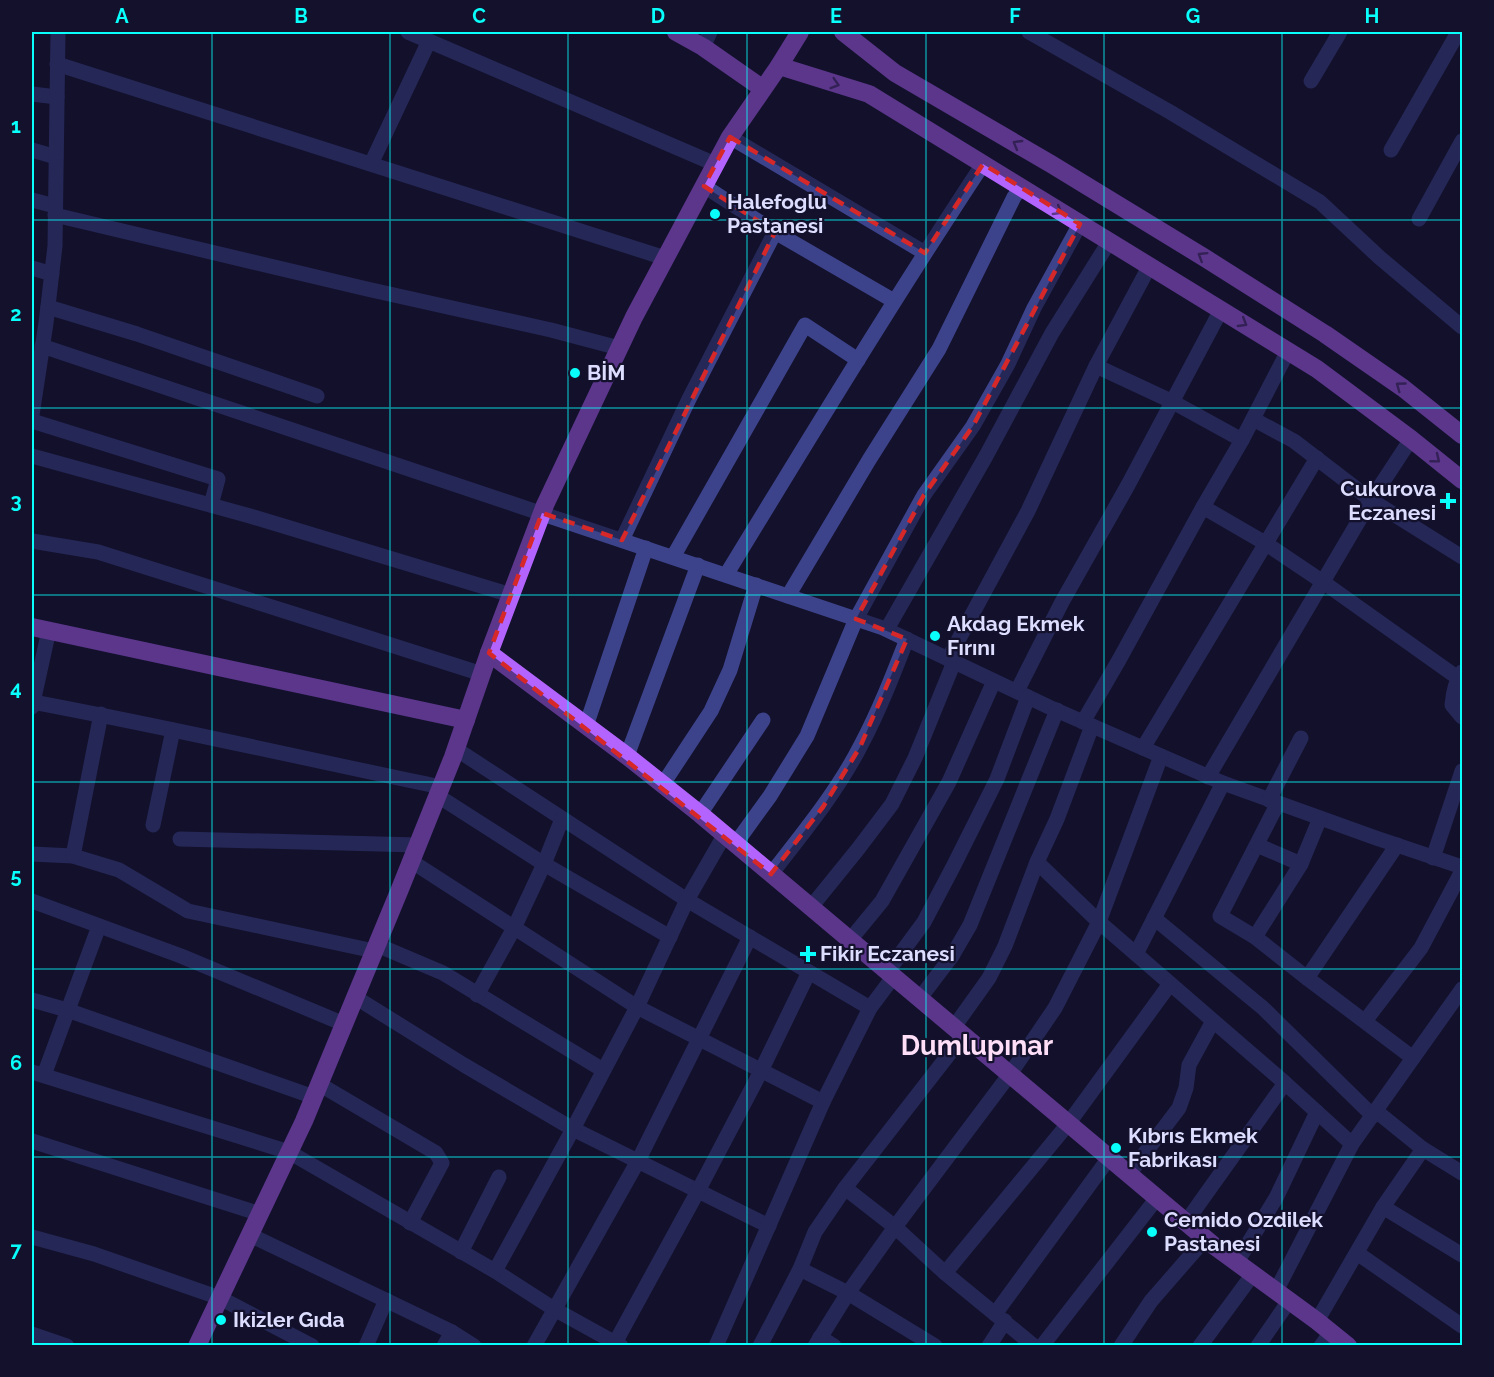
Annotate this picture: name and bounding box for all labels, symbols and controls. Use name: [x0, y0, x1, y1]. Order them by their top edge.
text: A: [115, 4, 129, 28]
text: B: [294, 4, 308, 28]
text: C: [472, 4, 486, 28]
text: D: [651, 4, 665, 28]
text: E: [830, 4, 842, 28]
text: F: [1009, 4, 1021, 28]
text: G: [1186, 4, 1200, 28]
text: H: [1365, 4, 1379, 28]
one-way arrow: [829, 77, 840, 89]
text: 1: [11, 114, 21, 138]
one-way arrow: [1013, 140, 1023, 151]
place label: Halefoglu Pastanesi: [727, 189, 827, 238]
one-way arrow: [1052, 203, 1062, 215]
marker: Halefoglu Pastanesi: [708, 207, 722, 221]
one-way arrow: [1197, 253, 1208, 264]
text: 2: [10, 302, 22, 326]
one-way arrow: [1237, 315, 1247, 327]
place label: BİM: [587, 360, 625, 385]
marker: BİM: [568, 366, 582, 380]
one-way arrow: [1395, 382, 1406, 393]
one-way arrow: [1429, 452, 1440, 463]
place label: Cukurova Eczanesi: [1340, 476, 1436, 525]
text: 3: [10, 489, 22, 513]
marker: Cukurova Eczanesi: [1441, 494, 1455, 508]
place label: Akdag Ekmek Fırını: [947, 611, 1085, 660]
marker: Akdag Ekmek Fırını: [928, 629, 942, 643]
text: 4: [10, 676, 22, 700]
text: 5: [10, 864, 22, 888]
place label: Fikir Eczanesi: [820, 941, 955, 966]
marker: Fikir Eczanesi: [801, 947, 815, 961]
district label: Dumlupınar: [901, 1030, 1054, 1061]
text: 6: [10, 1051, 22, 1075]
place label: Kıbrıs Ekmek Fabrikası: [1128, 1123, 1258, 1172]
marker: Kıbrıs Ekmek Fabrikası: [1109, 1141, 1123, 1155]
place label: Cemido Ozdilek Pastanesi: [1164, 1207, 1323, 1256]
marker: Cemido Ozdilek Pastanesi: [1145, 1225, 1159, 1239]
text: 7: [10, 1238, 22, 1262]
place label: Ikizler Gıda: [233, 1307, 345, 1332]
marker: Ikizler Gıda: [214, 1313, 228, 1327]

